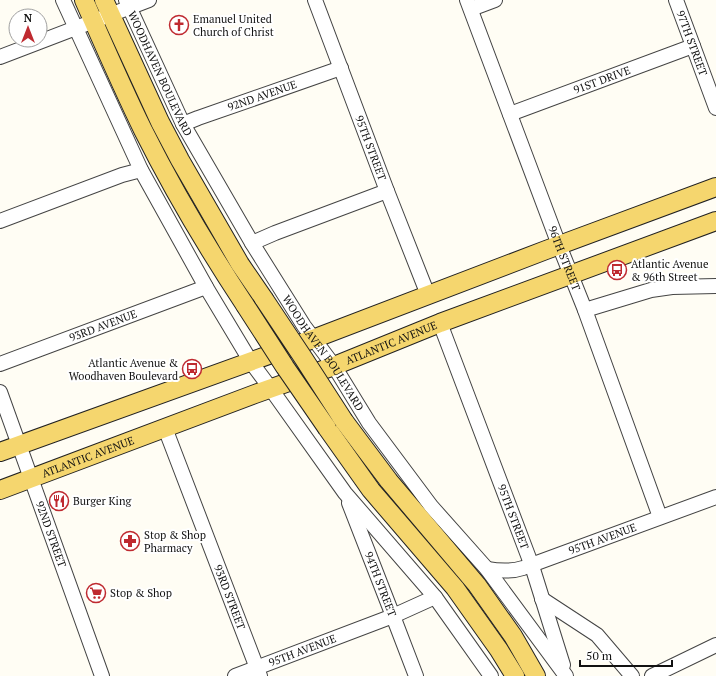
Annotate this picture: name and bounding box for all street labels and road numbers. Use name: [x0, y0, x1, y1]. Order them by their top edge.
street label: WOODHAVEN BOULEVARD: [125, 9, 196, 139]
street label: 97TH STREET: [673, 9, 711, 78]
street label: 91ST DRIVE: [571, 63, 632, 97]
street label: 92ND AVENUE: [226, 77, 298, 114]
street label: 95TH STREET: [352, 113, 389, 183]
street label: 96TH STREET: [545, 224, 584, 293]
street label: WOODHAVEN BOULEVARD: [279, 292, 367, 414]
street label: 93RD AVENUE: [67, 306, 139, 345]
street label: ATLANTIC AVENUE: [343, 318, 439, 368]
street label: ATLANTIC AVENUE: [40, 433, 136, 481]
street label: 95TH STREET: [495, 482, 532, 551]
street label: 92ND STREET: [33, 499, 69, 569]
street label: 95TH AVENUE: [567, 520, 638, 558]
street label: 94TH STREET: [362, 550, 400, 619]
street label: 93RD STREET: [211, 562, 249, 632]
street label: 95TH AVENUE: [267, 631, 338, 670]

